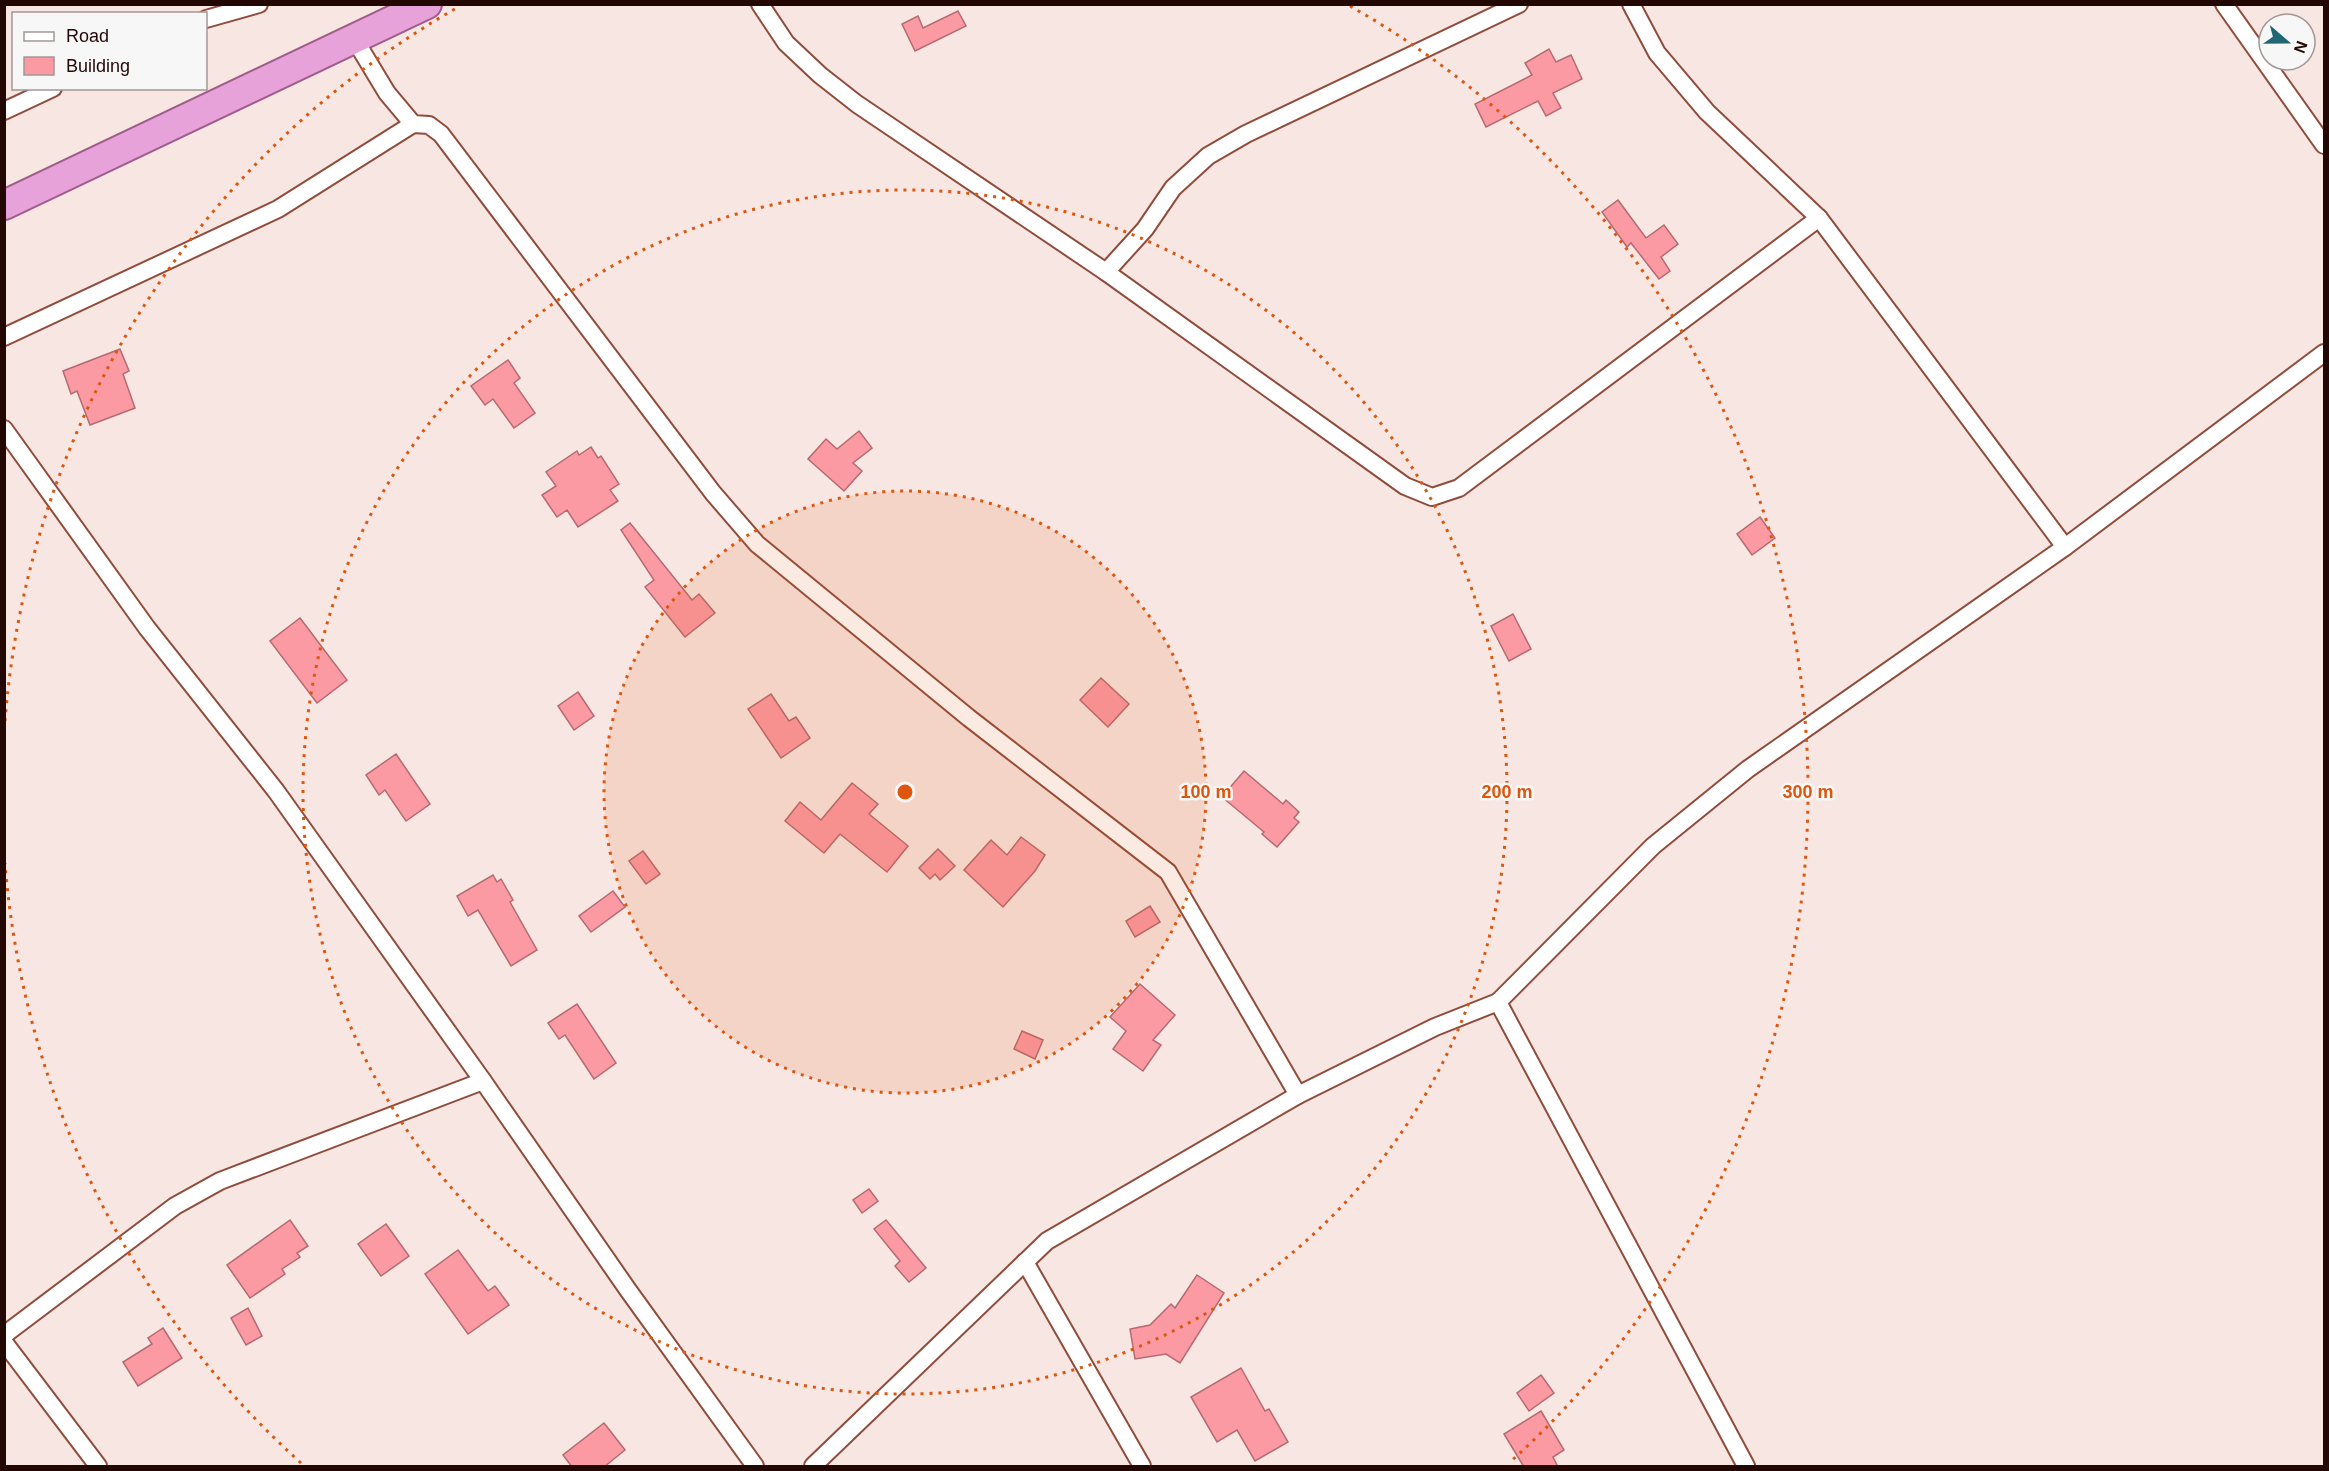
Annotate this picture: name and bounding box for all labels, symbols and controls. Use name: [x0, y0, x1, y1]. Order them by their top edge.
legend: [12, 12, 207, 90]
north arrow: [2257, 12, 2317, 72]
text: Road: [66, 26, 109, 46]
text: N: [2291, 39, 2311, 55]
text: Building: [66, 56, 130, 76]
centre of rings: [895, 782, 915, 802]
text: 100 m: [1180, 782, 1232, 802]
text: 200 m: [1481, 782, 1533, 802]
text: 300 m: [1782, 782, 1834, 802]

